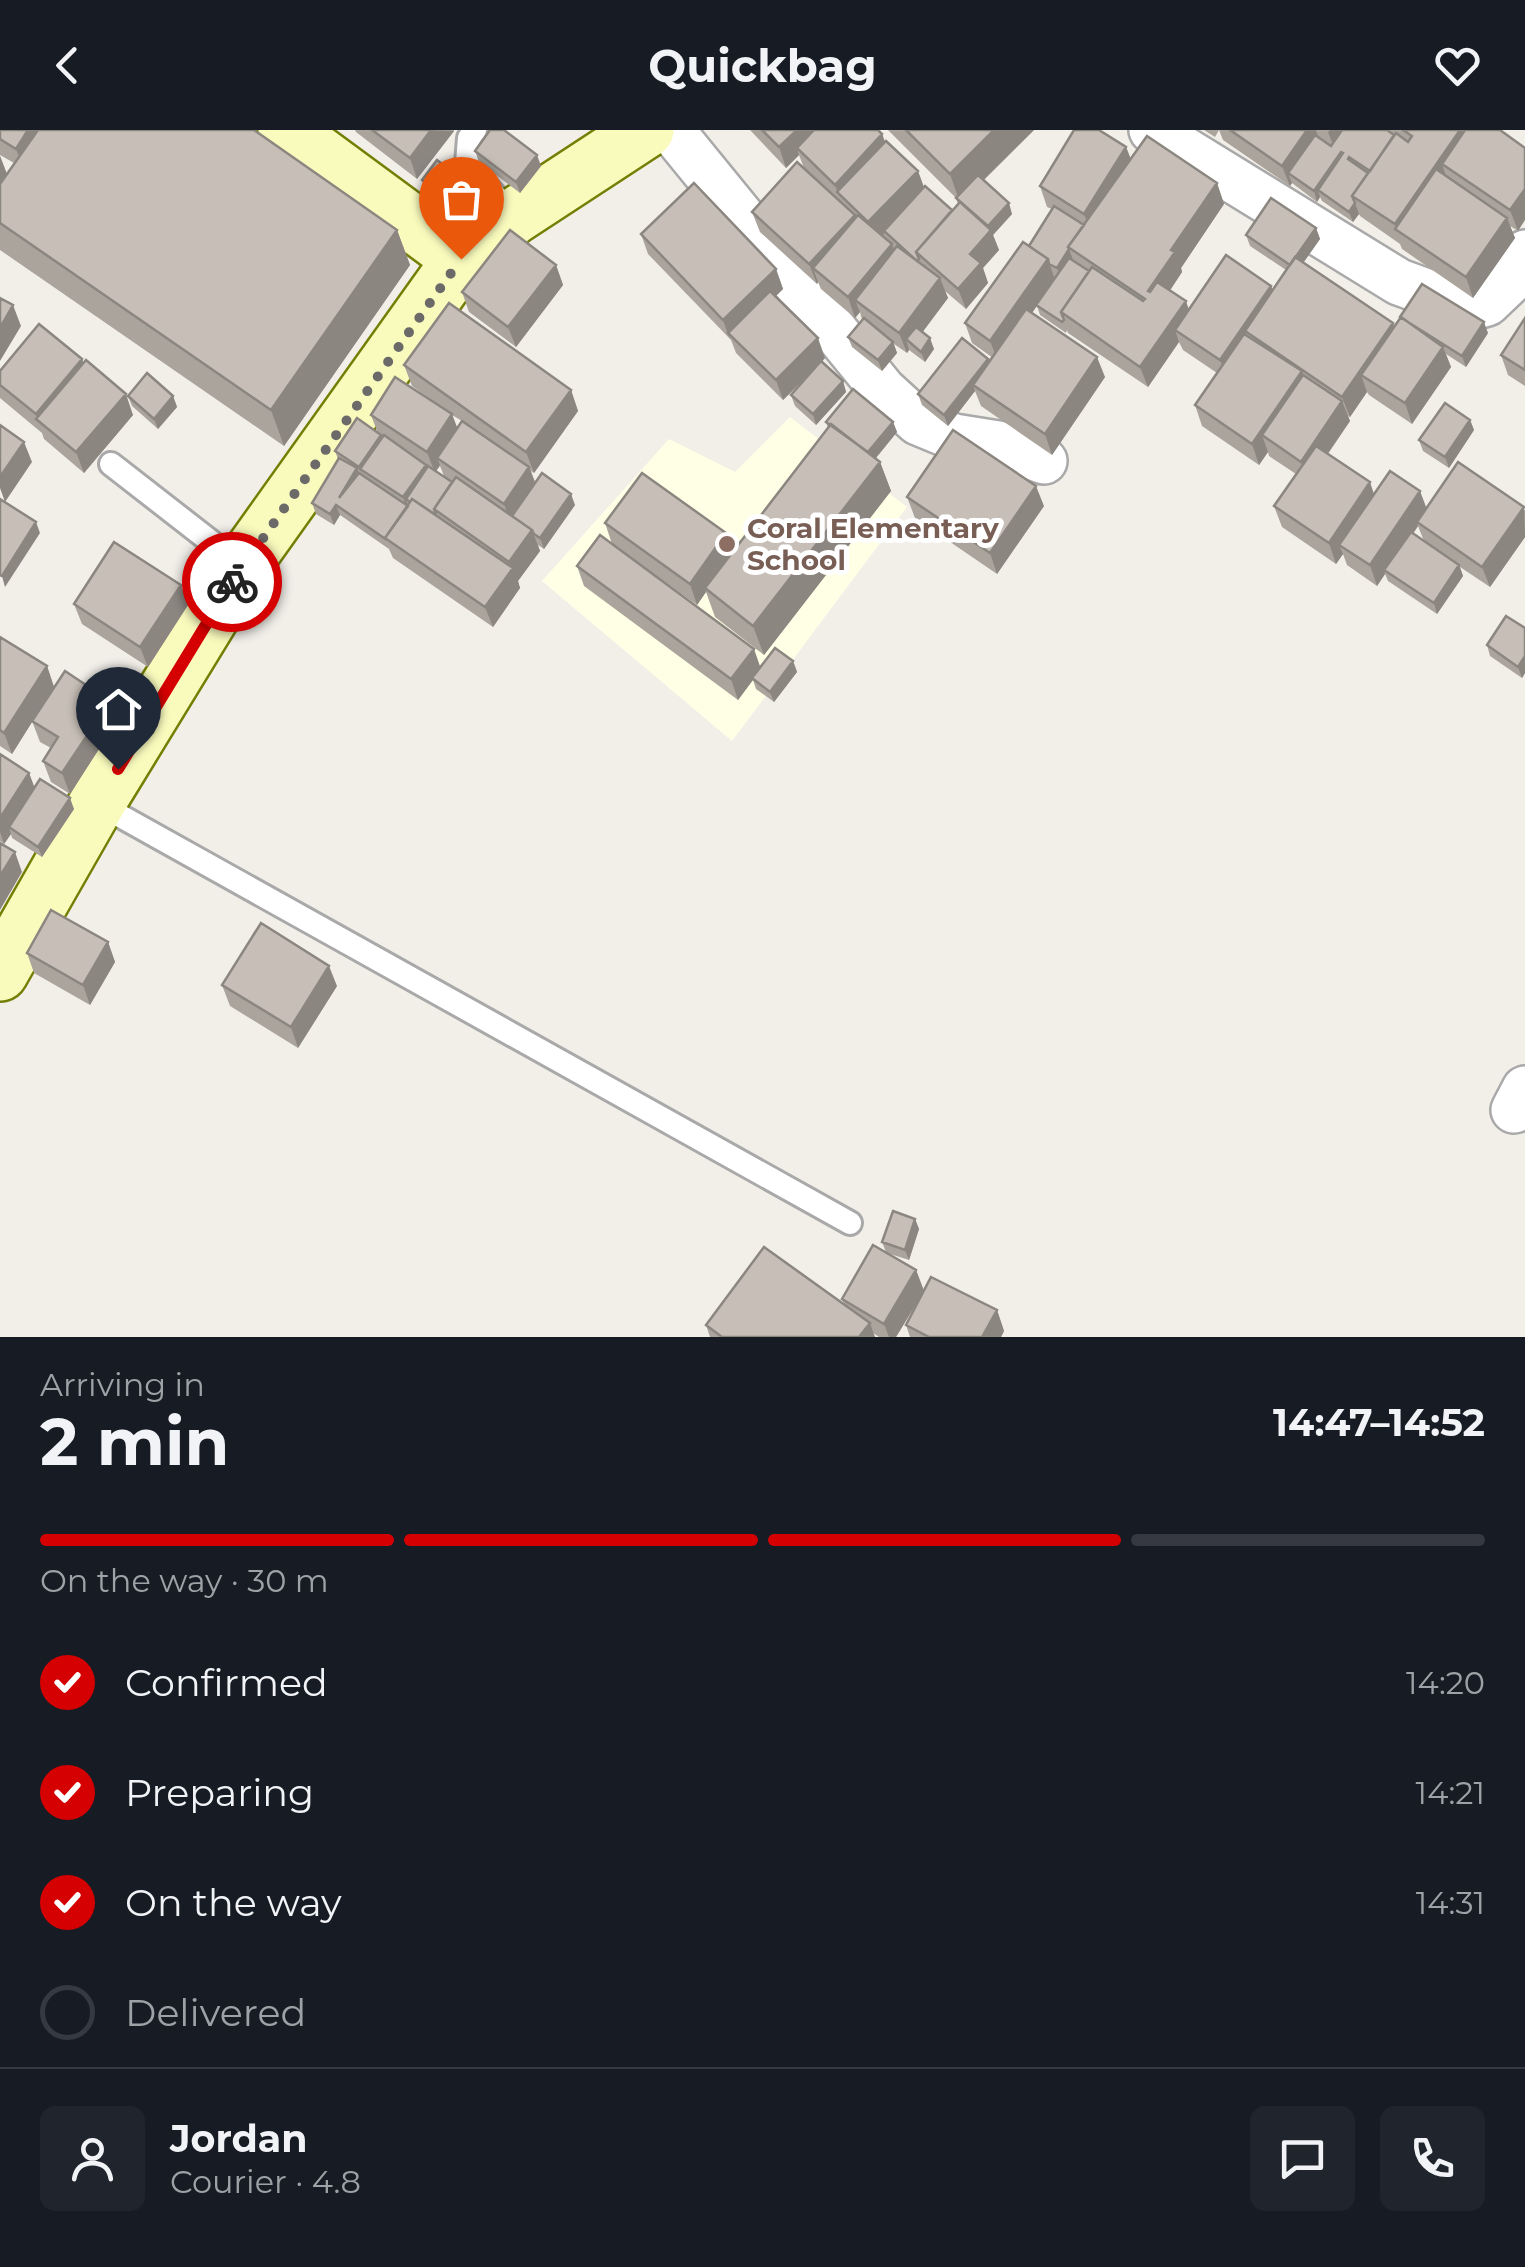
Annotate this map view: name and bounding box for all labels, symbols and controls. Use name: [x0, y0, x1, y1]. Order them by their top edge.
icon: back: [40, 38, 95, 93]
text: Quickbag: [648, 38, 877, 93]
icon: heart: [1430, 38, 1485, 93]
pin: [419, 157, 504, 260]
icon: bag: [434, 172, 489, 227]
place label: Coral Elementary School: [747, 511, 999, 577]
courier: [182, 532, 282, 632]
marker: Coral Elementary School: [716, 533, 738, 555]
icon: bike: [205, 555, 260, 610]
pin: [76, 667, 161, 770]
icon: home: [91, 682, 146, 737]
text: Arriving in: [40, 1365, 205, 1404]
text: 14:47–14:52: [1273, 1399, 1485, 1446]
text: 2 min: [40, 1402, 229, 1481]
text: On the way · 30 m: [40, 1561, 329, 1600]
icon: check: [40, 1655, 95, 1710]
text: Confirmed: [125, 1659, 328, 1706]
text: 14:20: [1406, 1663, 1485, 1702]
icon: check: [40, 1765, 95, 1820]
text: Preparing: [125, 1769, 314, 1816]
text: 14:21: [1416, 1773, 1485, 1812]
icon: check: [40, 1875, 95, 1930]
text: On the way: [125, 1879, 342, 1926]
text: 14:31: [1416, 1883, 1485, 1922]
text: Delivered: [125, 1989, 306, 2036]
button: person: [40, 2106, 145, 2211]
button: chat: [1250, 2106, 1355, 2211]
button: phone: [1380, 2106, 1485, 2211]
text: Jordan: [170, 2115, 308, 2162]
text: Courier · 4.8: [170, 2162, 361, 2201]

